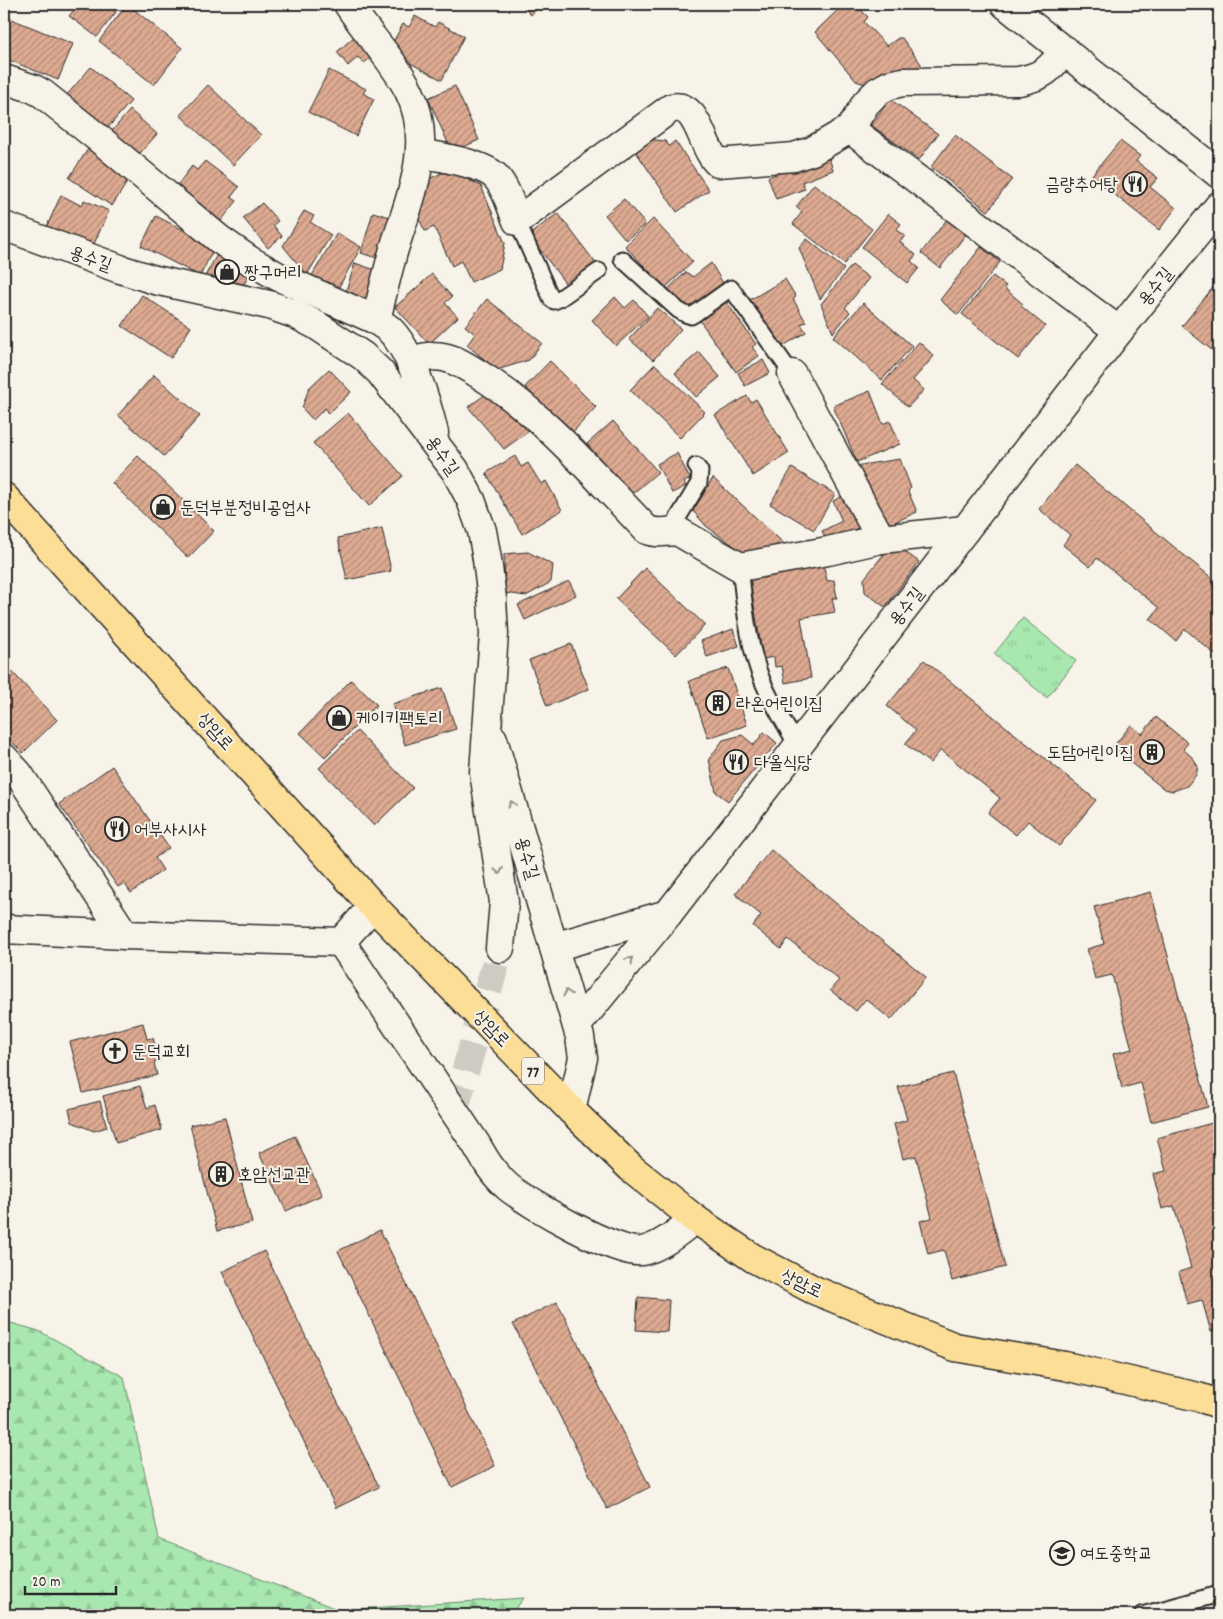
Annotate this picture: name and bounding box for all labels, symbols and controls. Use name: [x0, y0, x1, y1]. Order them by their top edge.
restaurant icon: 금량추어탕: [1122, 171, 1148, 197]
place label: 금량추어탕: [1046, 174, 1119, 199]
street label: 용수길: [65, 241, 115, 280]
shop icon: 짱구머리: [214, 259, 240, 285]
place label: 짱구머리: [244, 262, 302, 287]
street label: 용수길: [1134, 262, 1181, 312]
street label: 용수길: [418, 431, 464, 482]
shop icon: 둔덕부분정비공업사: [150, 494, 176, 520]
place label: 둔덕부분정비공업사: [180, 497, 311, 522]
street label: 용수길: [885, 582, 932, 632]
building icon: 라온어린이집: [705, 690, 731, 716]
place label: 라온어린이집: [736, 693, 823, 718]
shop icon: 케이키팩토리: [326, 705, 352, 731]
street label: 상암로: [190, 708, 238, 757]
place label: 케이키팩토리: [356, 708, 443, 733]
building icon: 도담어린이집: [1139, 739, 1165, 765]
place label: 도담어린이집: [1047, 742, 1134, 767]
restaurant icon: 다올식당: [723, 749, 749, 775]
place label: 다올식당: [754, 752, 812, 777]
one-way arrow: [508, 800, 518, 808]
restaurant icon: 어부사시사: [104, 816, 130, 842]
place label: 어부사시사: [134, 819, 207, 844]
street label: 용수길: [508, 834, 544, 884]
one-way arrow: [494, 866, 504, 875]
one-way arrow: [624, 957, 633, 966]
one-way arrow: [563, 990, 573, 998]
street label: 상암로: [466, 1005, 514, 1054]
church icon: 둔덕교회: [102, 1038, 128, 1064]
place label: 둔덕교회: [132, 1041, 190, 1066]
road number: 77: [522, 1058, 544, 1084]
building icon: 호암선교관: [208, 1161, 234, 1187]
place label: 호암선교관: [238, 1164, 310, 1189]
street label: 상암로: [776, 1264, 826, 1306]
school or university icon: 여도중학교: [1049, 1540, 1075, 1566]
place label: 여도중학교: [1080, 1543, 1152, 1568]
scale bar: [25, 1564, 116, 1596]
text: 20 m: [32, 1572, 60, 1594]

